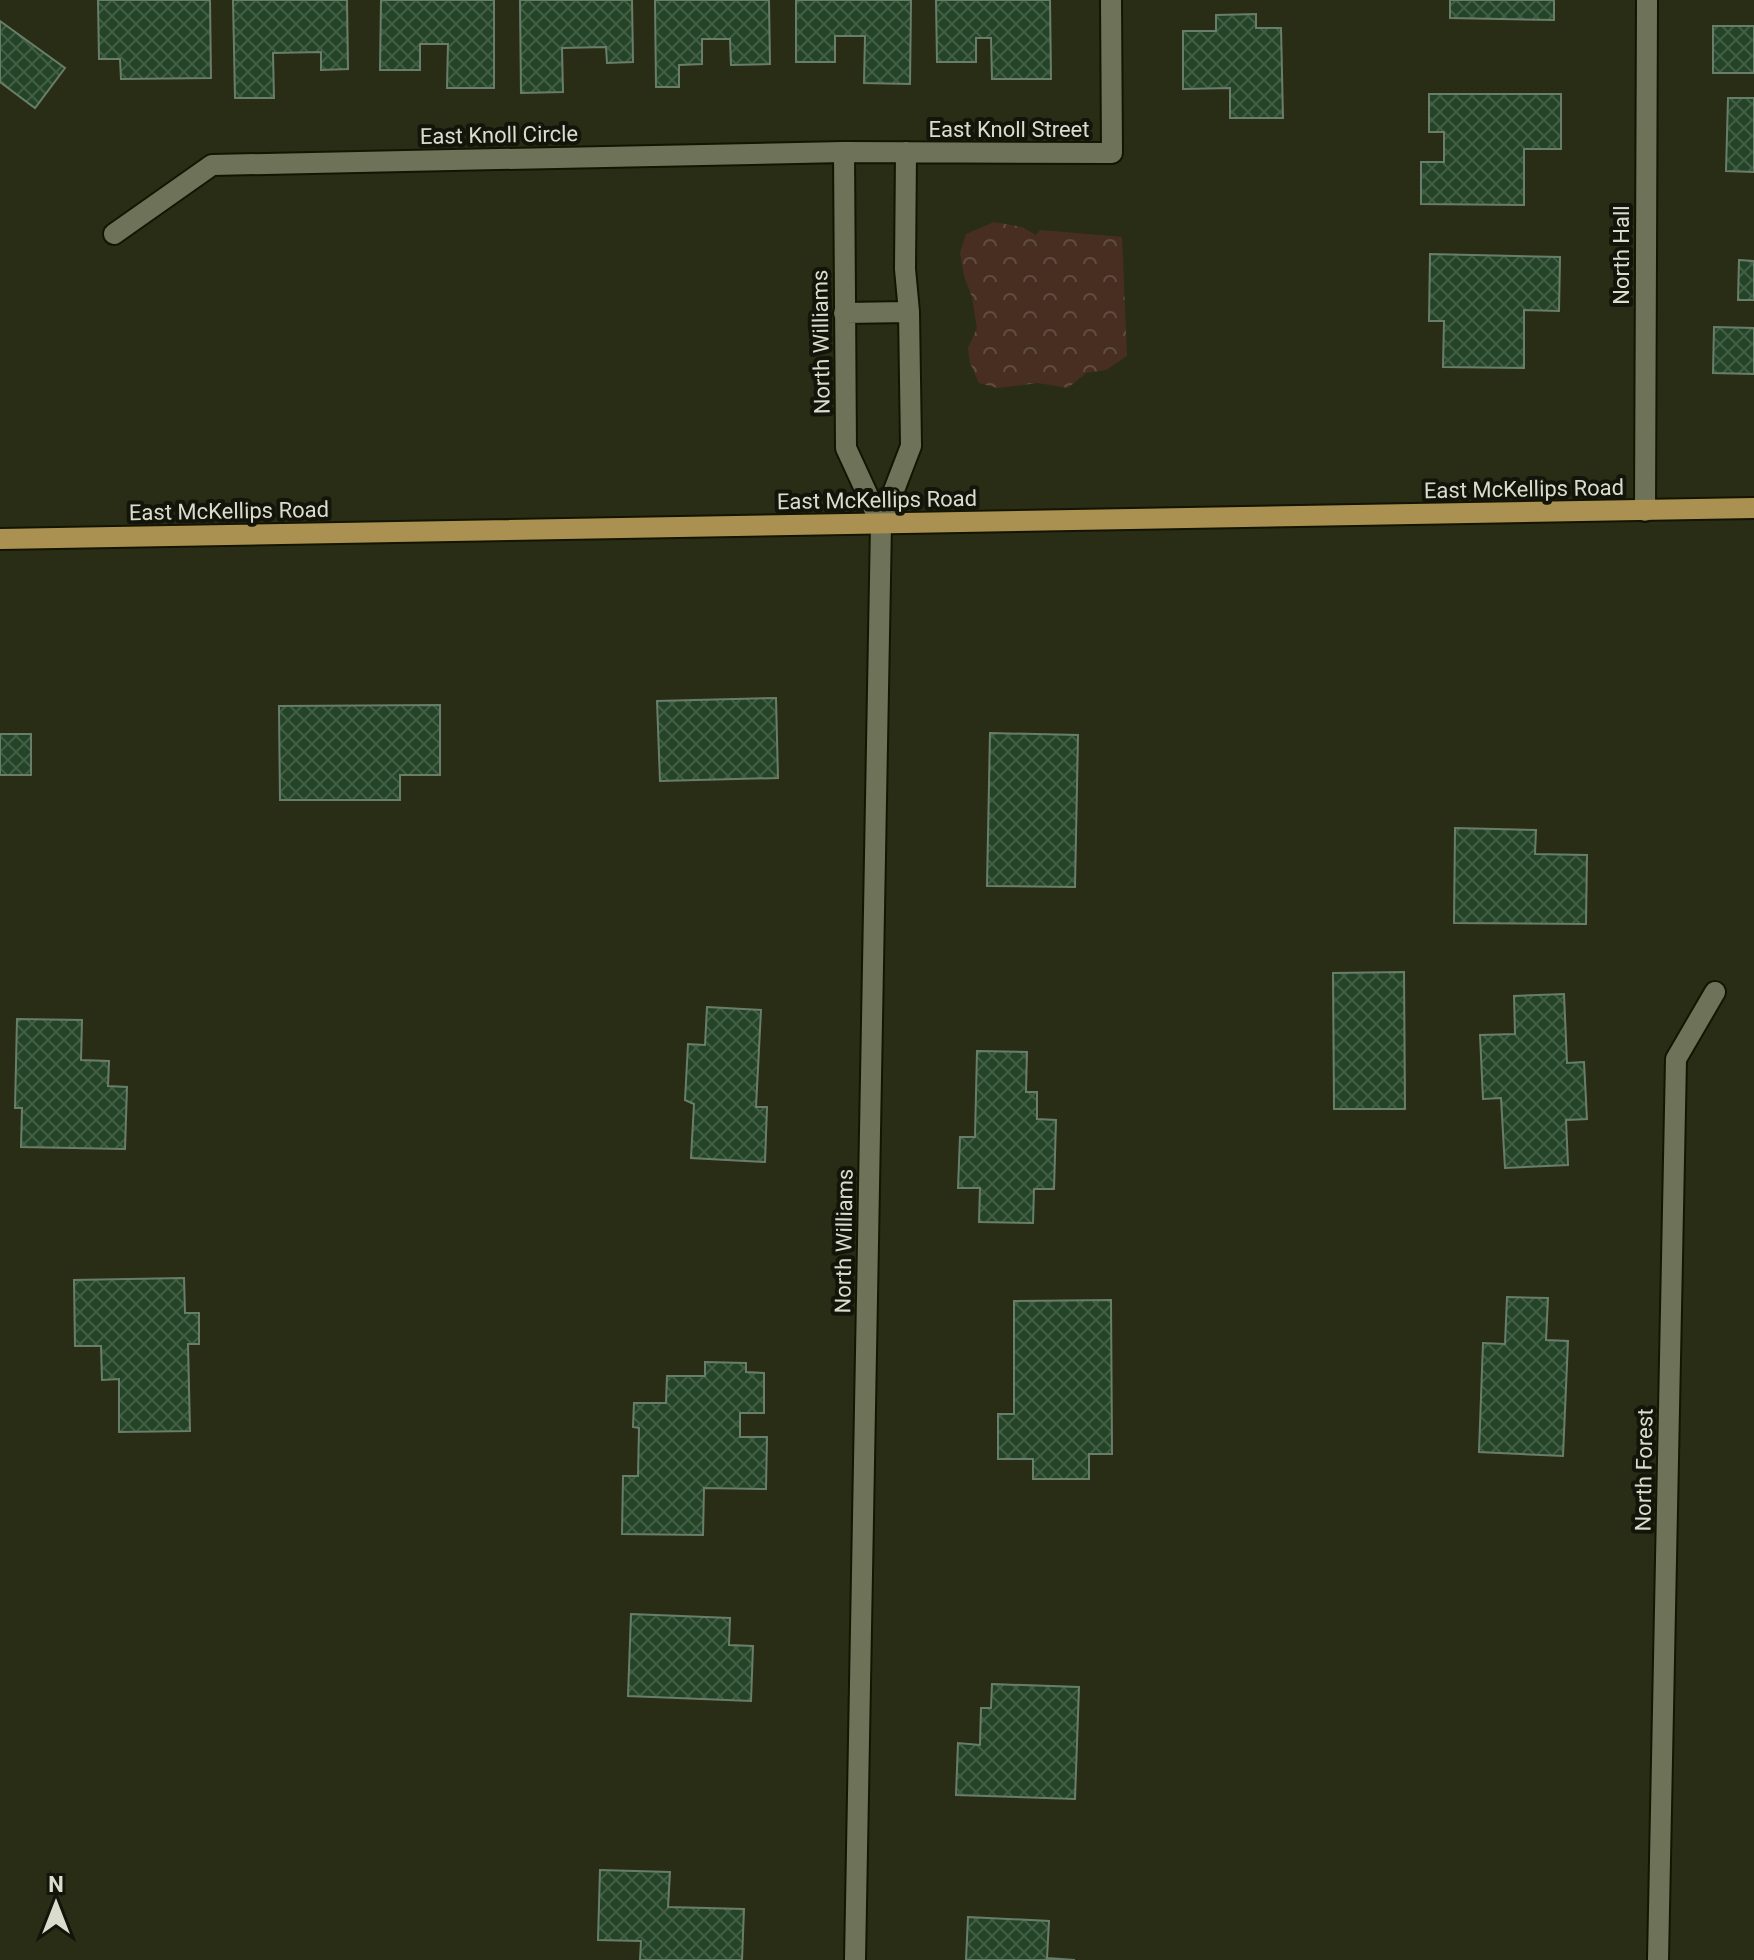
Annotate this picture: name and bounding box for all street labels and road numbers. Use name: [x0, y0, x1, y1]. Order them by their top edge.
street label: East Knoll Street: [929, 117, 1089, 142]
street label: East Knoll Circle: [420, 121, 578, 149]
street label: North Hall: [1609, 205, 1634, 305]
street label: North Williams: [807, 270, 835, 414]
street label: East McKellips Road: [1424, 475, 1624, 503]
street label: East McKellips Road: [777, 486, 977, 514]
street label: East McKellips Road: [129, 497, 329, 525]
street label: North Williams: [830, 1169, 858, 1313]
street label: North Forest: [1630, 1408, 1658, 1532]

